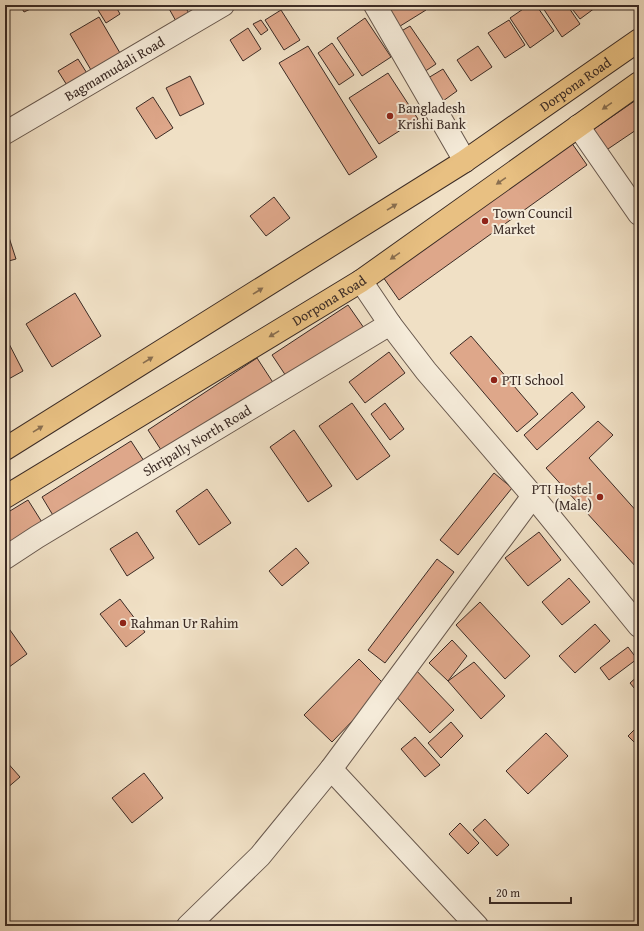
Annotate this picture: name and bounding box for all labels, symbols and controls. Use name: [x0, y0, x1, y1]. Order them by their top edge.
street label: Bagmamudali Road: [61, 31, 169, 106]
street label: Dorpona Road: [535, 52, 615, 116]
place label: Bangladesh Krishi Bank: [398, 98, 467, 134]
one-way arrow: [602, 102, 612, 110]
marker: Bangladesh Krishi Bank: [385, 111, 395, 121]
one-way arrow: [496, 177, 506, 185]
one-way arrow: [386, 203, 398, 210]
place label: Town Council Market: [493, 203, 572, 239]
marker: Town Council Market: [480, 216, 490, 226]
one-way arrow: [390, 252, 401, 260]
street label: Dorpona Road: [288, 270, 371, 331]
one-way arrow: [252, 287, 264, 294]
one-way arrow: [268, 330, 280, 337]
one-way arrow: [142, 356, 154, 363]
place label: PTI School: [502, 370, 564, 390]
marker: PTI School: [489, 375, 499, 385]
street label: Shripally North Road: [139, 400, 256, 481]
one-way arrow: [32, 425, 44, 432]
place label: PTI Hostel (Male): [532, 479, 592, 515]
marker: PTI Hostel (Male): [595, 492, 605, 502]
place label: Rahman Ur Rahim: [131, 613, 239, 633]
marker: Rahman Ur Rahim: [118, 618, 128, 628]
scale bar: [490, 879, 571, 905]
text: 20 m: [496, 884, 520, 901]

